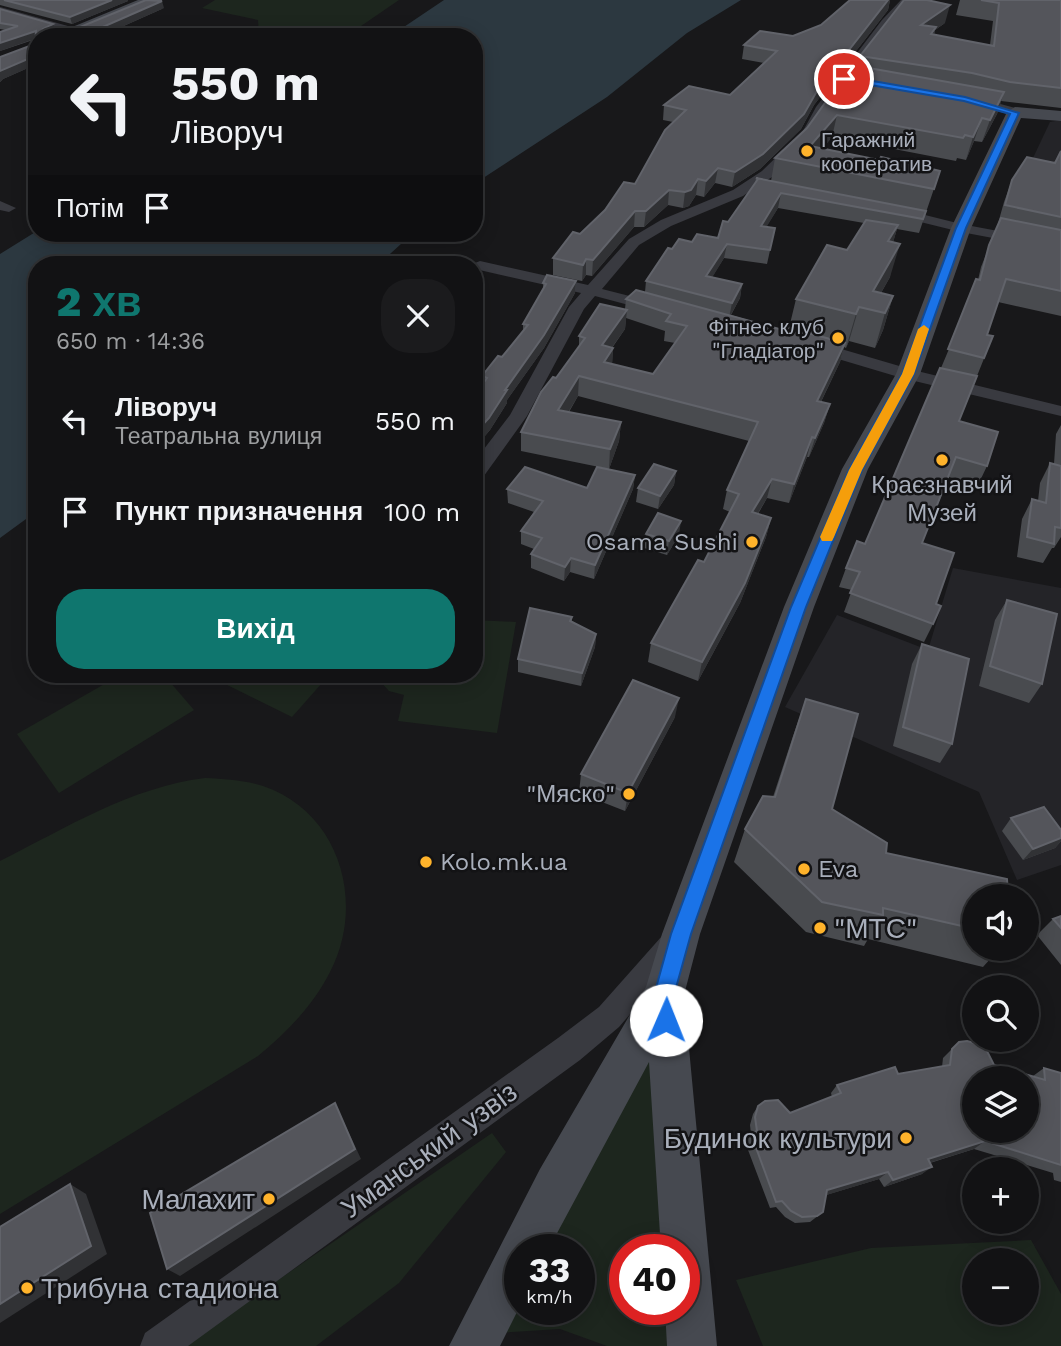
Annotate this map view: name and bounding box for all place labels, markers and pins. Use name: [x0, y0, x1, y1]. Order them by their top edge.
pin: [814, 49, 874, 109]
place label: Гаражний кооператив: [821, 127, 932, 176]
marker: Гаражний кооператив: [799, 143, 815, 159]
place label: Фітнес клуб "Гладіатор": [708, 314, 824, 363]
marker: Фітнес клуб "Гладіатор": [830, 330, 846, 346]
marker: Краєзнавчий Музей: [934, 452, 950, 468]
place label: Краєзнавчий Музей: [871, 471, 1013, 527]
place label: Osama Sushi: [586, 528, 738, 556]
marker: Osama Sushi: [744, 534, 760, 550]
place label: "Мяско": [527, 780, 615, 808]
marker: "Мяско": [621, 786, 637, 802]
place label: Kolo.mk.ua: [440, 848, 568, 876]
marker: Kolo.mk.ua: [418, 854, 434, 870]
place label: Eva: [818, 855, 858, 883]
marker: Eva: [796, 861, 812, 877]
place label: "МТС": [834, 912, 917, 945]
marker: "МТС": [812, 920, 828, 936]
place label: Будинок культури: [664, 1122, 892, 1155]
marker: Будинок культури: [898, 1130, 914, 1146]
place label: Малахит: [141, 1183, 255, 1216]
marker: Малахит: [261, 1191, 277, 1207]
place label: Трибуна стадиона: [41, 1272, 279, 1305]
marker: Трибуна стадиона: [19, 1280, 35, 1296]

